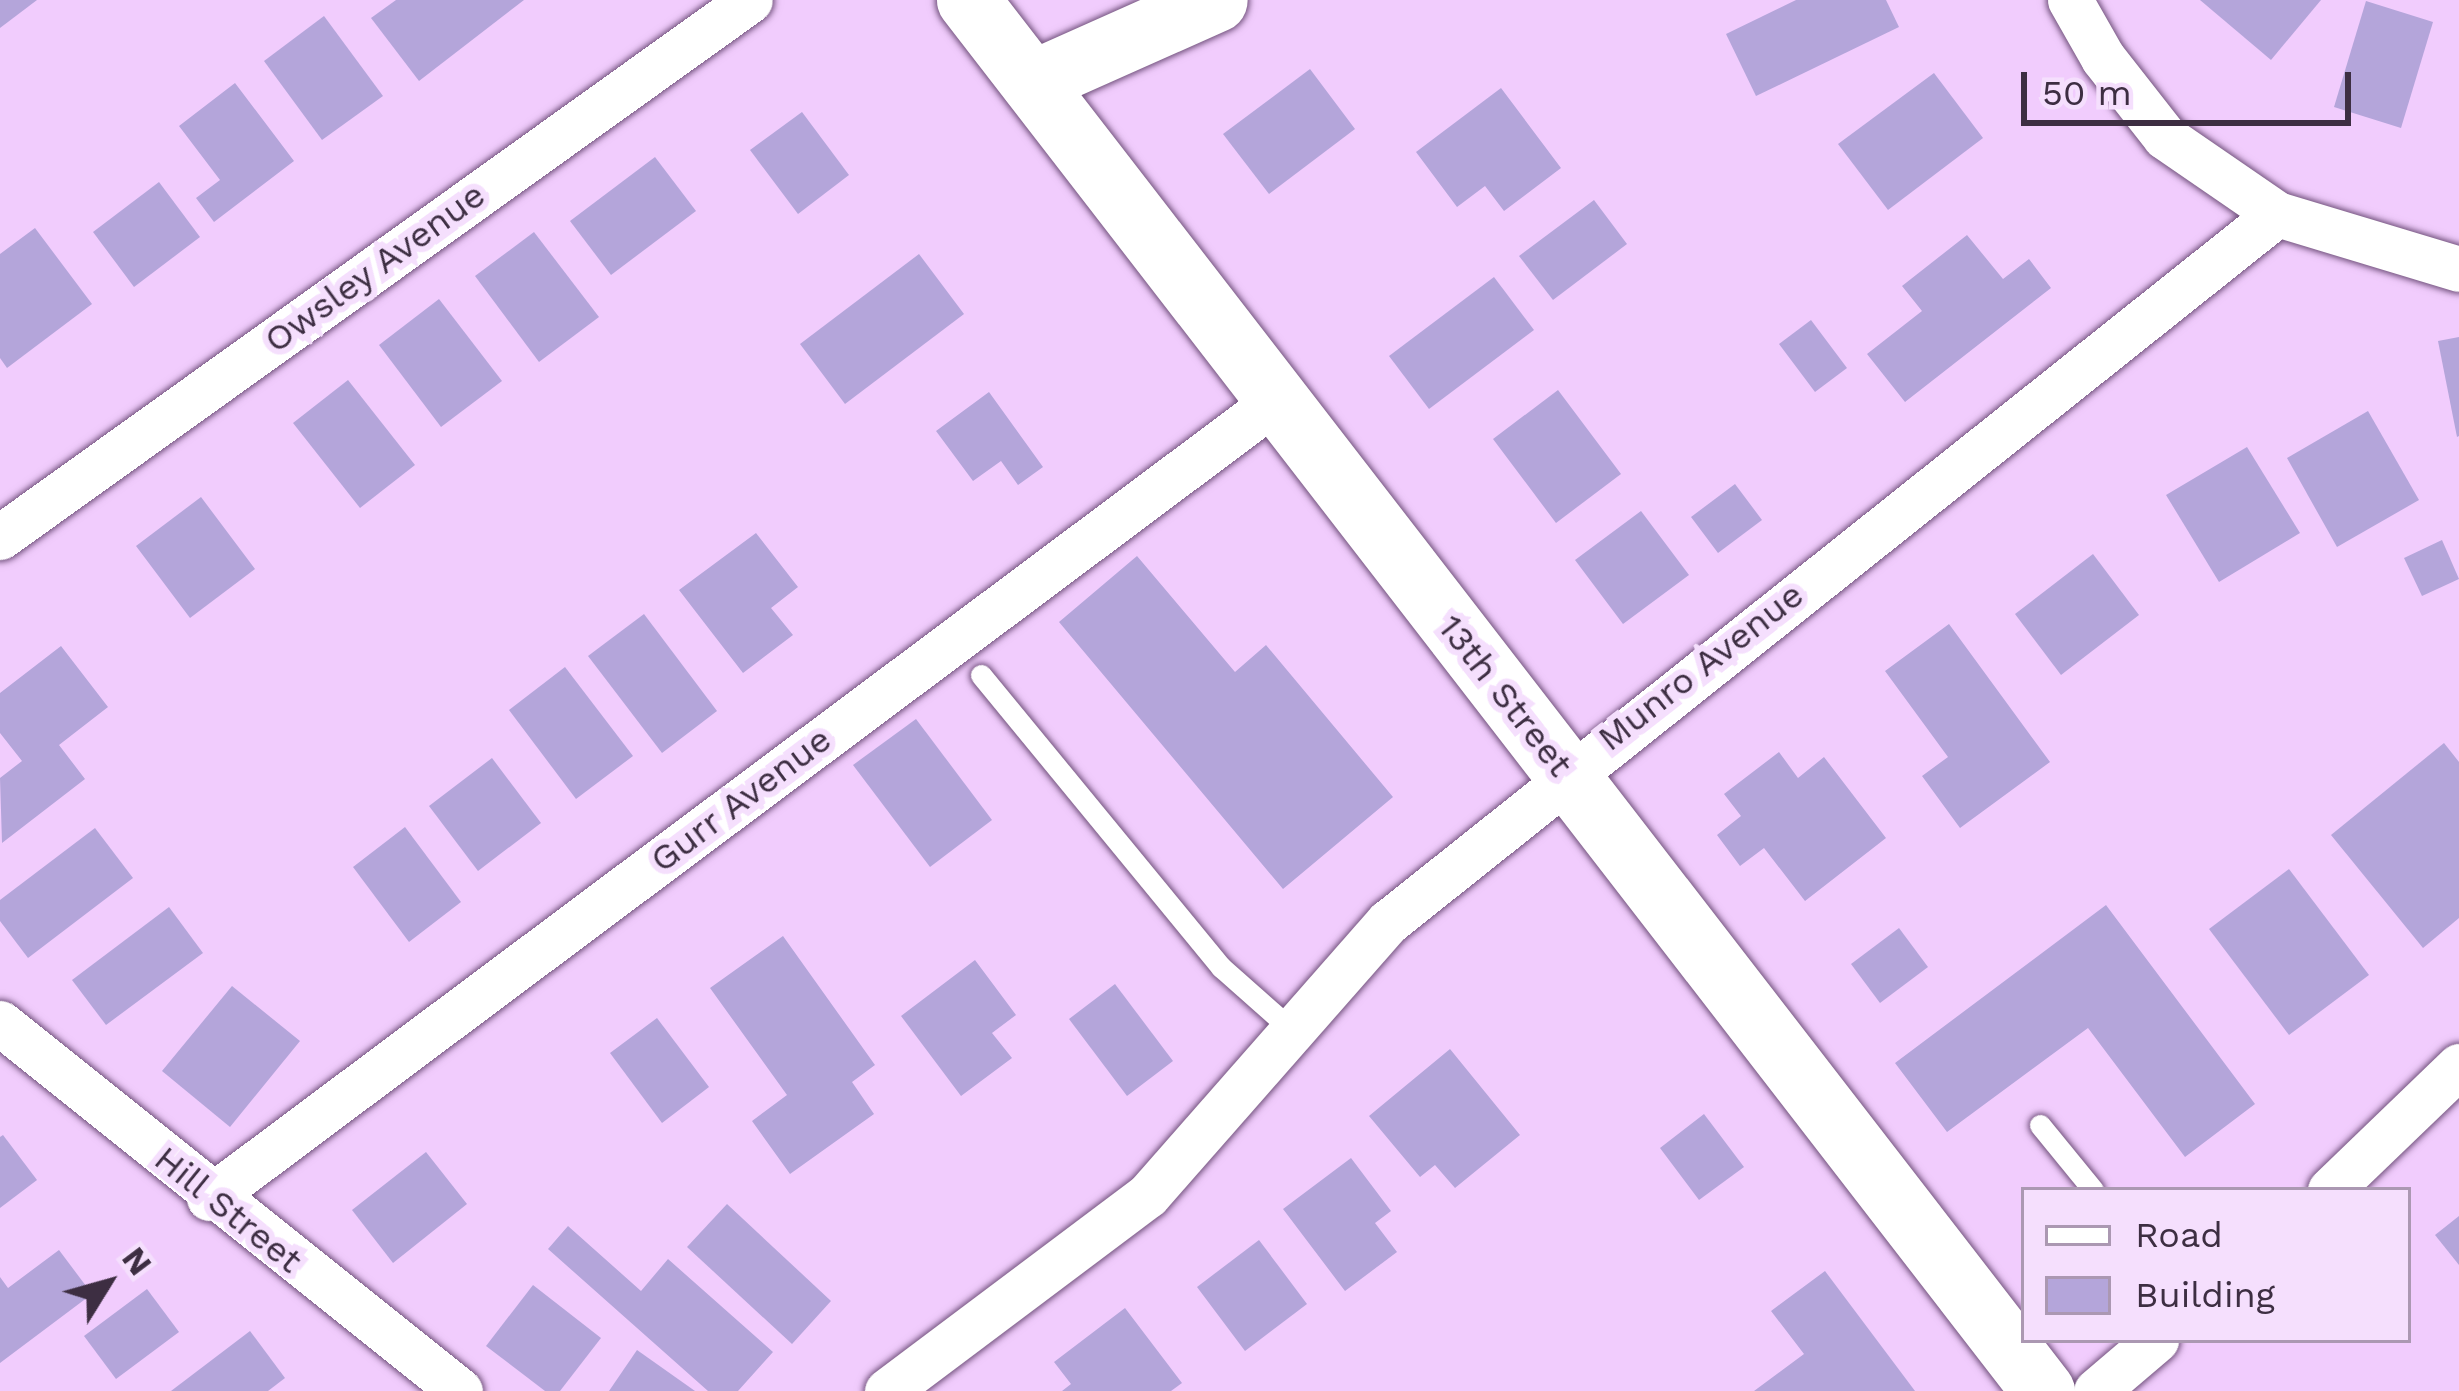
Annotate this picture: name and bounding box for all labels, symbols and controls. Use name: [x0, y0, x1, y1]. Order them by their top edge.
scale bar: [2027, 48, 2357, 122]
text: 50 m: [2042, 72, 2132, 114]
street label: Owsley Avenue: [255, 173, 495, 363]
street label: Munro Avenue: [1589, 573, 1813, 761]
street label: 13th Street: [1429, 607, 1581, 785]
street label: Gurr Avenue: [641, 717, 841, 883]
street label: Hill Street: [145, 1137, 311, 1283]
legend: [2021, 1187, 2411, 1343]
text: Road: [2135, 1214, 2223, 1256]
north arrow: [48, 1223, 168, 1343]
text: N: [114, 1240, 160, 1283]
text: Building: [2135, 1274, 2275, 1316]

